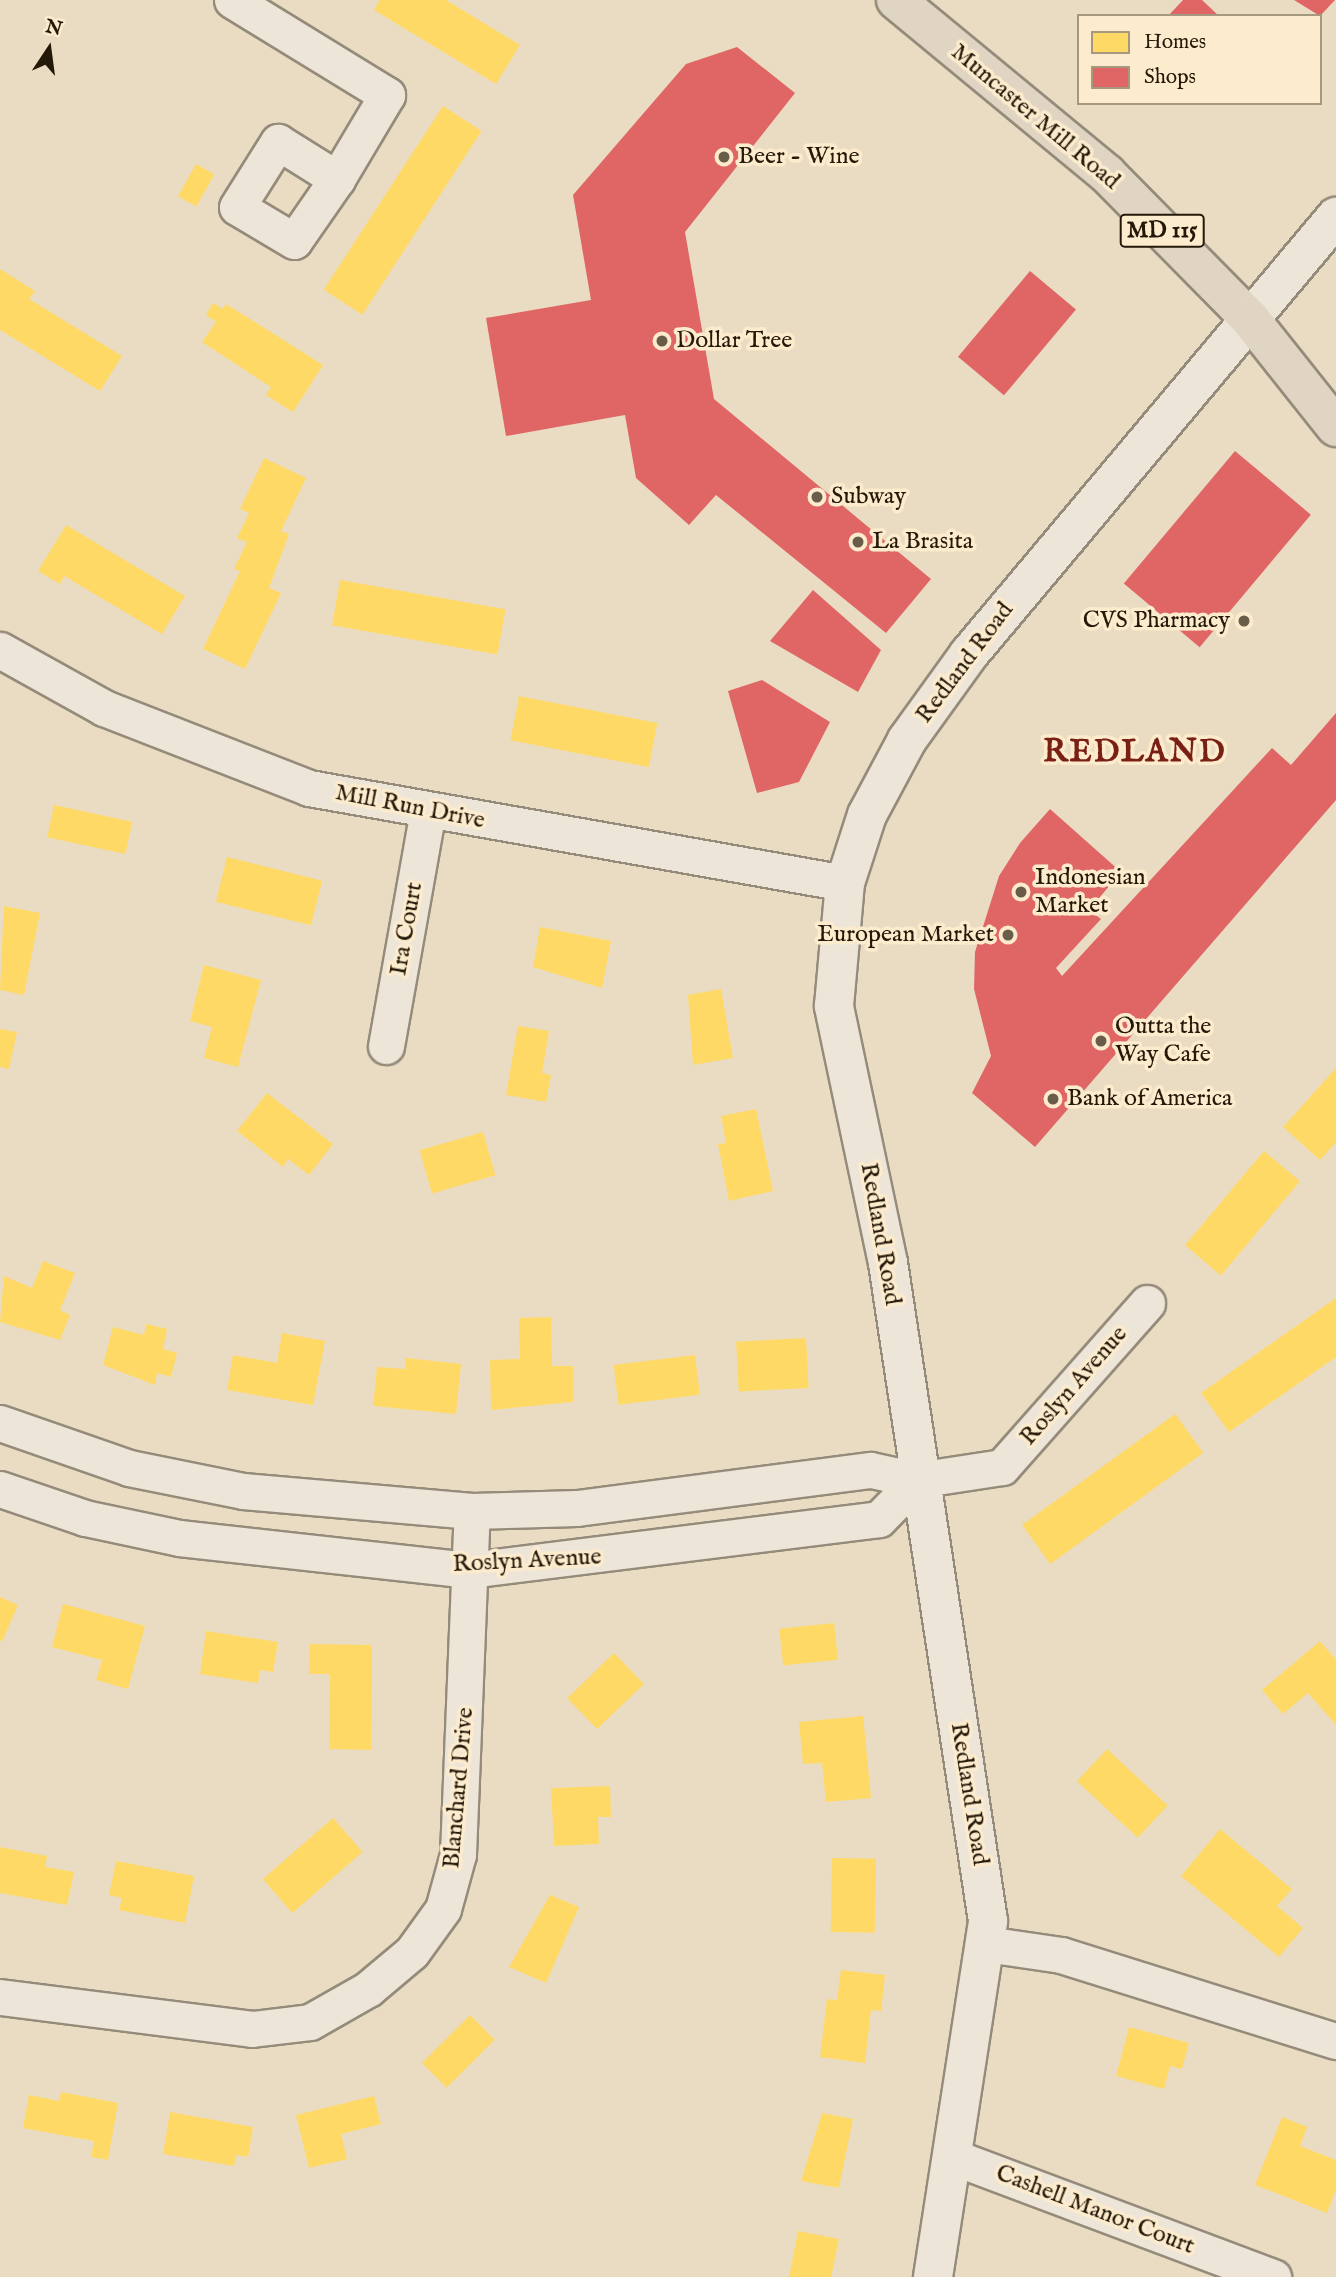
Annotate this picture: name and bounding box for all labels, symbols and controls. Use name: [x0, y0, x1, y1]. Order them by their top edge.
north arrow: [14, 14, 84, 84]
legend: [1077, 14, 1322, 105]
text: N: [43, 15, 64, 42]
text: Homes: [1144, 29, 1206, 56]
street label: Muncaster Mill Road: [945, 38, 1125, 196]
text: Shops: [1144, 64, 1196, 91]
place label: Beer - Wine: [738, 143, 859, 171]
marker: Beer - Wine: [716, 149, 732, 165]
road number: MD 115: [1118, 212, 1206, 250]
place label: Dollar Tree: [676, 327, 792, 355]
marker: Dollar Tree: [654, 333, 670, 349]
place label: Subway: [831, 483, 906, 511]
marker: Subway: [809, 489, 825, 505]
place label: La Brasita: [872, 528, 973, 556]
marker: La Brasita: [850, 534, 866, 550]
street label: Redland Road: [910, 597, 1020, 729]
place label: CVS Pharmacy: [1083, 607, 1230, 635]
marker: CVS Pharmacy: [1236, 613, 1252, 629]
district label: REDLAND: [1044, 734, 1226, 772]
street label: Mill Run Drive: [333, 778, 487, 836]
place label: Indonesian Market: [1035, 864, 1146, 920]
street label: Ira Court: [385, 880, 429, 978]
marker: Indonesian Market: [1013, 884, 1029, 900]
place label: European Market: [817, 921, 994, 949]
marker: European Market: [1000, 927, 1016, 943]
place label: Outta the Way Cafe: [1115, 1013, 1211, 1069]
marker: Outta the Way Cafe: [1093, 1033, 1109, 1049]
place label: Bank of America: [1067, 1085, 1232, 1113]
marker: Bank of America: [1045, 1091, 1061, 1107]
street label: Redland Road: [853, 1161, 907, 1307]
street label: Roslyn Avenue: [1014, 1320, 1134, 1452]
street label: Roslyn Avenue: [452, 1543, 602, 1579]
street label: Blanchard Drive: [438, 1706, 480, 1870]
street label: Redland Road: [944, 1721, 994, 1867]
street label: Cashell Manor Court: [992, 2159, 1198, 2261]

